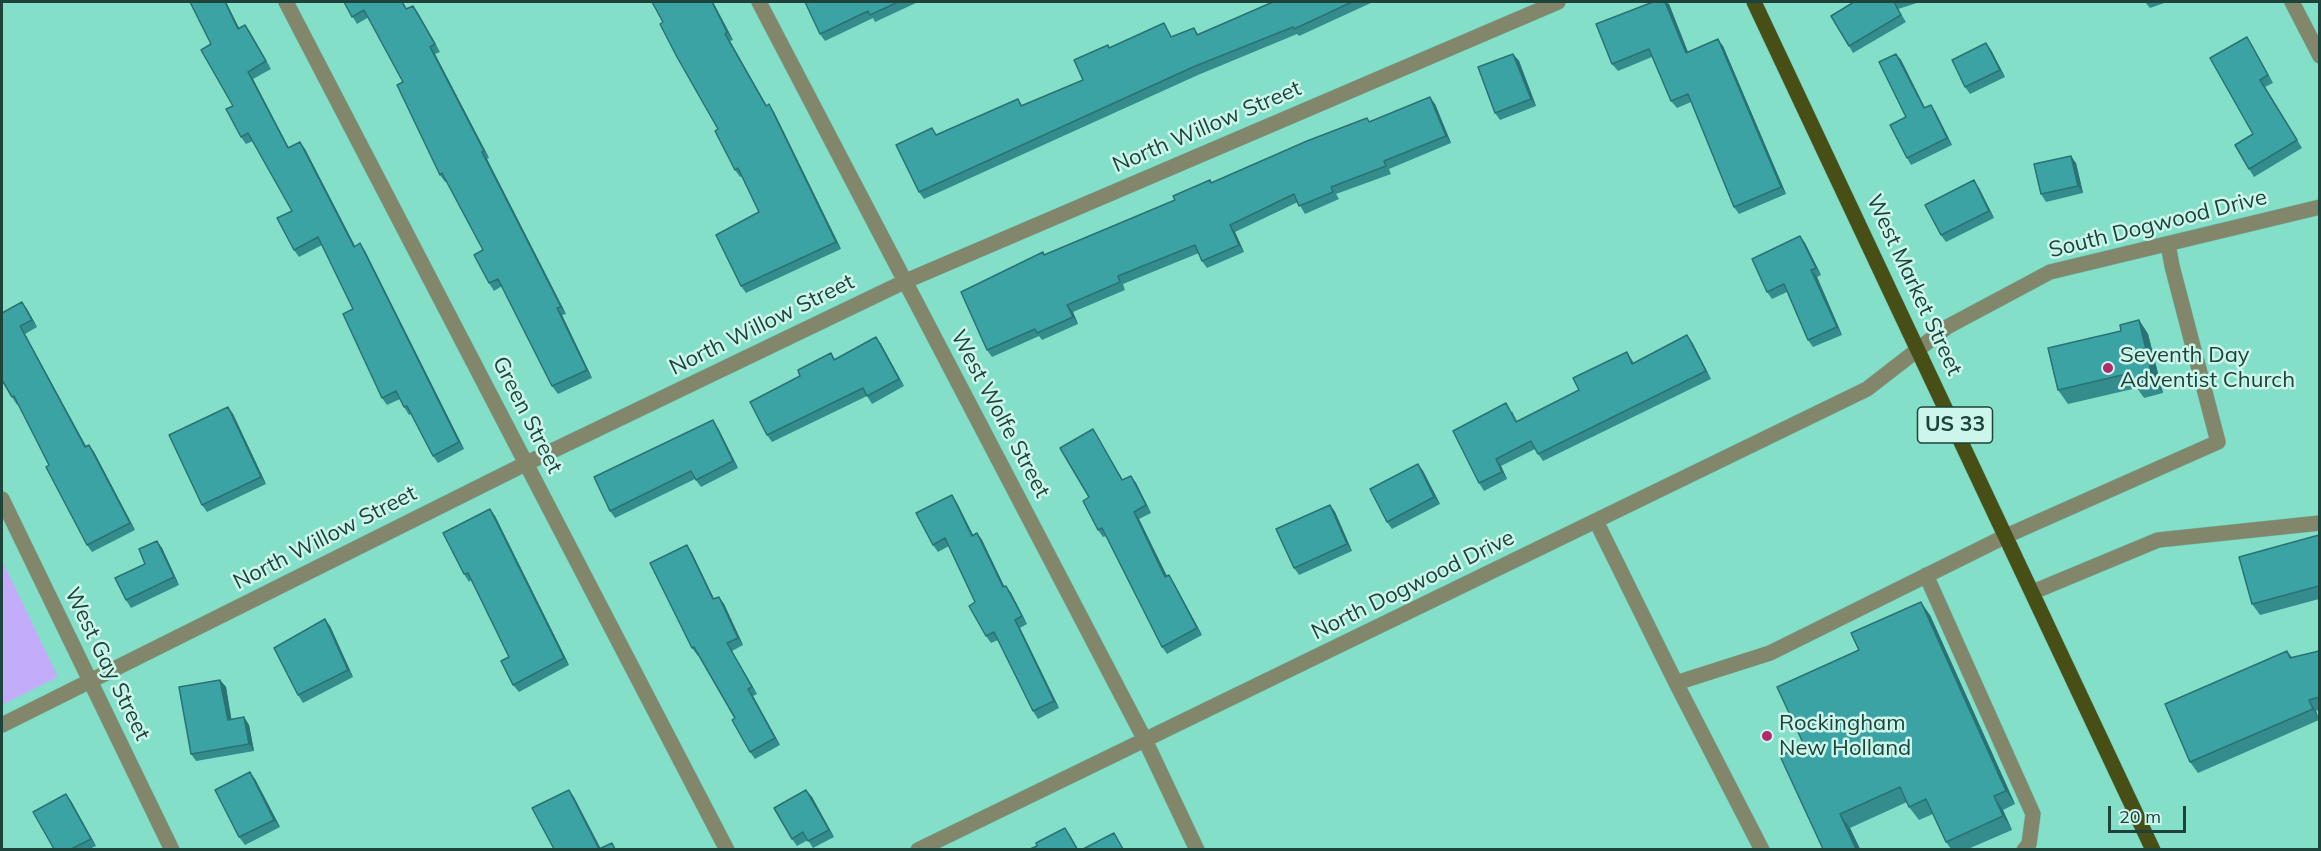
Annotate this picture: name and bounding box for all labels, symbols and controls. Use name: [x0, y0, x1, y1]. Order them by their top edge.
street label: North Willow Street: [1109, 75, 1305, 179]
street label: South Dogwood Drive: [2046, 184, 2270, 264]
street label: West Market Street: [1860, 190, 1968, 380]
street label: North Willow Street: [665, 269, 859, 381]
street label: West Wolfe Street: [945, 326, 1055, 502]
place label: Seventh Day Adventist Church: [2120, 342, 2295, 394]
street label: Green Street: [486, 352, 568, 478]
marker: Seventh Day Adventist Church: [2101, 361, 2115, 375]
road number: US 33: [1918, 407, 1992, 443]
street label: North Willow Street: [229, 480, 421, 596]
street label: North Dogwood Drive: [1307, 524, 1519, 646]
street label: West Gay Street: [59, 583, 155, 745]
place label: Rockingham New Holland: [1779, 710, 1911, 762]
marker: Rockingham New Holland: [1760, 729, 1774, 743]
scale bar: [2111, 794, 2189, 832]
text: 20 m: [2119, 805, 2161, 828]

